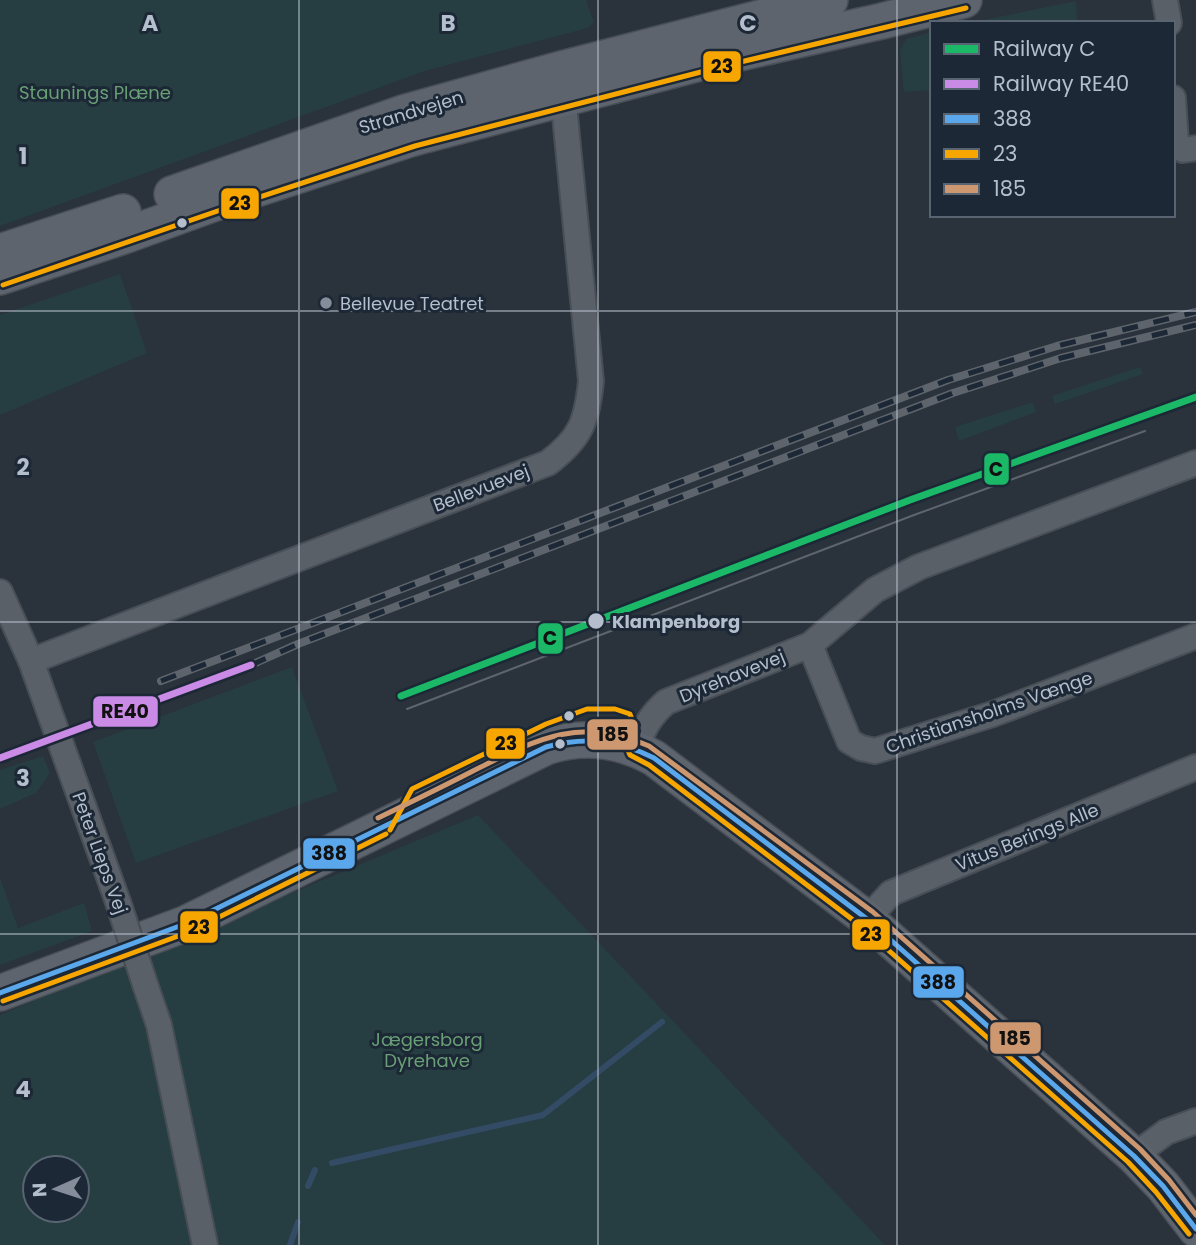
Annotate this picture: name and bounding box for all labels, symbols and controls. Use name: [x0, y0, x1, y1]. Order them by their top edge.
text: A: [142, 7, 159, 39]
text: B: [440, 7, 456, 39]
text: C: [739, 7, 757, 39]
legend: [930, 21, 1175, 217]
text: Railway C: [993, 34, 1095, 63]
line badge: 23: [702, 50, 742, 83]
text: 23: [711, 53, 733, 80]
text: Railway RE40: [993, 69, 1129, 98]
park label: Staunings Plæne: [19, 80, 171, 105]
street label: Strandvejen: [356, 84, 466, 140]
text: 388: [993, 104, 1032, 133]
text: 23: [993, 139, 1017, 168]
text: 1: [19, 140, 27, 172]
text: 185: [993, 174, 1026, 203]
line badge: 23: [220, 187, 260, 220]
text: 23: [229, 190, 251, 217]
unlabelled marker: [175, 216, 189, 230]
place label: Bellevue Teatret: [340, 291, 484, 316]
marker: Bellevue Teatret: [318, 295, 334, 311]
text: 2: [16, 451, 30, 483]
line badge: C: [983, 452, 1010, 486]
text: C: [989, 456, 1003, 483]
street label: Bellevuevej: [430, 458, 532, 518]
place label: Klampenborg: [612, 609, 740, 634]
marker: Klampenborg: [586, 611, 606, 631]
line badge: C: [537, 622, 564, 655]
text: C: [543, 625, 557, 652]
street label: Dyrehavevej: [676, 644, 788, 708]
street label: Christiansholms Vænge: [882, 665, 1096, 759]
line badge: RE40: [92, 695, 159, 728]
text: RE40: [101, 698, 149, 725]
unlabelled marker: [562, 709, 576, 723]
line badge: 185: [586, 718, 639, 751]
text: 185: [597, 721, 629, 748]
line badge: 23: [485, 727, 526, 760]
text: 23: [495, 730, 517, 757]
unlabelled marker: [553, 737, 567, 751]
text: 3: [16, 762, 30, 794]
street label: Peter Lieps Vej: [66, 788, 134, 918]
street label: Vitus Berings Alle: [952, 797, 1102, 877]
line badge: 388: [302, 837, 356, 870]
text: 388: [311, 840, 347, 867]
line badge: 23: [179, 910, 219, 944]
text: 23: [188, 914, 210, 941]
line badge: 23: [851, 918, 891, 951]
text: 23: [860, 921, 882, 948]
line badge: 388: [912, 965, 965, 999]
text: 388: [920, 969, 956, 996]
line badge: 185: [989, 1021, 1042, 1055]
text: 185: [999, 1025, 1031, 1052]
park label: Jægersborg Dyrehave: [371, 1027, 483, 1073]
text: 4: [15, 1073, 31, 1105]
north arrow: [21, 1154, 91, 1224]
text: N: [26, 1182, 53, 1198]

